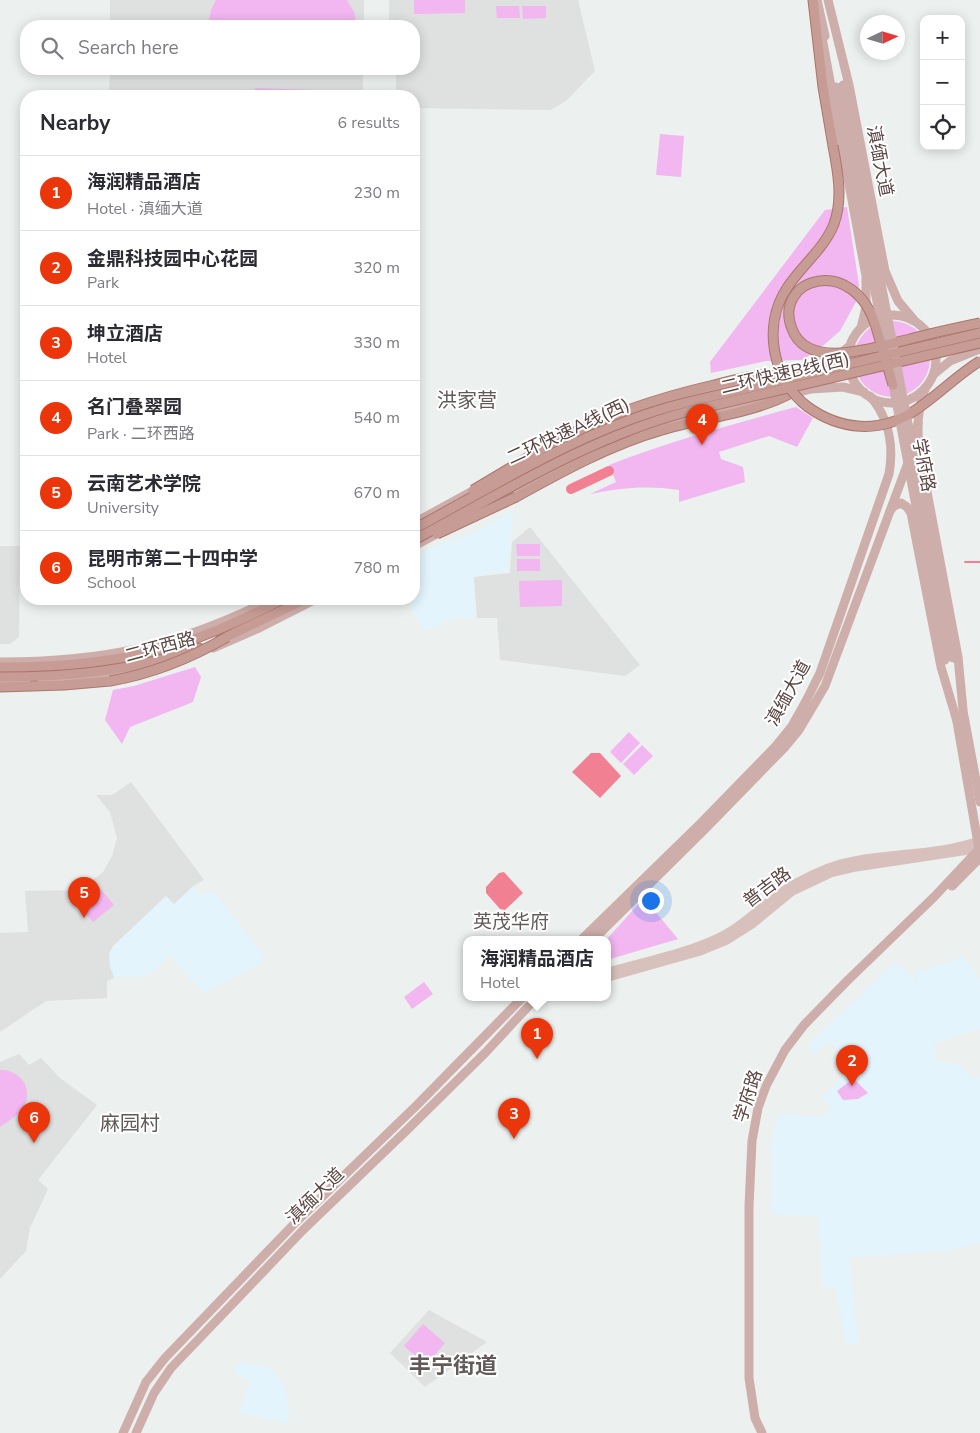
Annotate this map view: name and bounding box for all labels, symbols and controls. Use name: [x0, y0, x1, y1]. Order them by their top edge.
north arrow: [860, 15, 905, 60]
map controls: [920, 15, 965, 150]
button: +: [920, 15, 965, 60]
search box: [20, 20, 420, 75]
icon: search: [38, 34, 66, 62]
text: Search here: [78, 35, 179, 61]
button: −: [920, 60, 965, 105]
button: locate: [920, 105, 965, 150]
text: Nearby: [40, 109, 110, 137]
text: 6 results: [338, 112, 400, 134]
street label: 滇缅大道: [861, 123, 899, 199]
text: 海润精品酒店: [87, 169, 201, 195]
text: 1: [51, 182, 61, 204]
text: 230 m: [353, 182, 400, 204]
text: Hotel · 滇缅大道: [87, 198, 203, 220]
text: 金鼎科技园中心花园: [87, 246, 258, 272]
text: 2: [51, 257, 61, 279]
text: 320 m: [353, 257, 400, 279]
text: Park: [87, 272, 119, 294]
text: 坤立酒店: [87, 321, 163, 347]
text: 3: [51, 332, 61, 354]
text: 330 m: [353, 332, 400, 354]
text: Hotel: [87, 347, 127, 369]
street label: 二环快速B线(西): [718, 347, 852, 399]
district label: 洪家营: [437, 387, 497, 414]
street label: 二环快速A线(西): [503, 392, 633, 470]
text: 名门叠翠园: [87, 394, 182, 420]
pin: 4: [686, 404, 718, 445]
text: 4: [51, 407, 61, 429]
text: 540 m: [353, 407, 400, 429]
text: Park · 二环西路: [87, 423, 195, 445]
street label: 学府路: [907, 436, 941, 494]
text: 云南艺术学院: [87, 471, 201, 497]
text: 5: [51, 482, 61, 504]
text: 670 m: [353, 482, 400, 504]
text: University: [87, 497, 159, 519]
text: 昆明市第二十四中学: [87, 546, 258, 572]
text: 6: [51, 557, 61, 579]
text: 780 m: [353, 557, 400, 579]
text: School: [87, 572, 136, 594]
street label: 二环西路: [122, 626, 198, 668]
street label: 滇缅大道: [760, 656, 816, 730]
street label: 普吉路: [738, 861, 796, 913]
pin: 5: [68, 877, 100, 918]
your location: [638, 888, 664, 914]
district label: 英茂华府: [473, 909, 549, 935]
popup: [463, 936, 611, 1001]
text: 海润精品酒店: [480, 946, 594, 972]
text: Hotel: [480, 972, 520, 994]
pin: 1: [521, 1018, 553, 1059]
pin: 2: [836, 1045, 868, 1086]
street label: 学府路: [728, 1067, 768, 1125]
pin: 3: [498, 1098, 530, 1139]
pin: 6: [18, 1102, 50, 1143]
district label: 麻园村: [100, 1110, 160, 1137]
street label: 滇缅大道: [281, 1162, 349, 1230]
district label: 丰宁街道: [409, 1351, 497, 1381]

